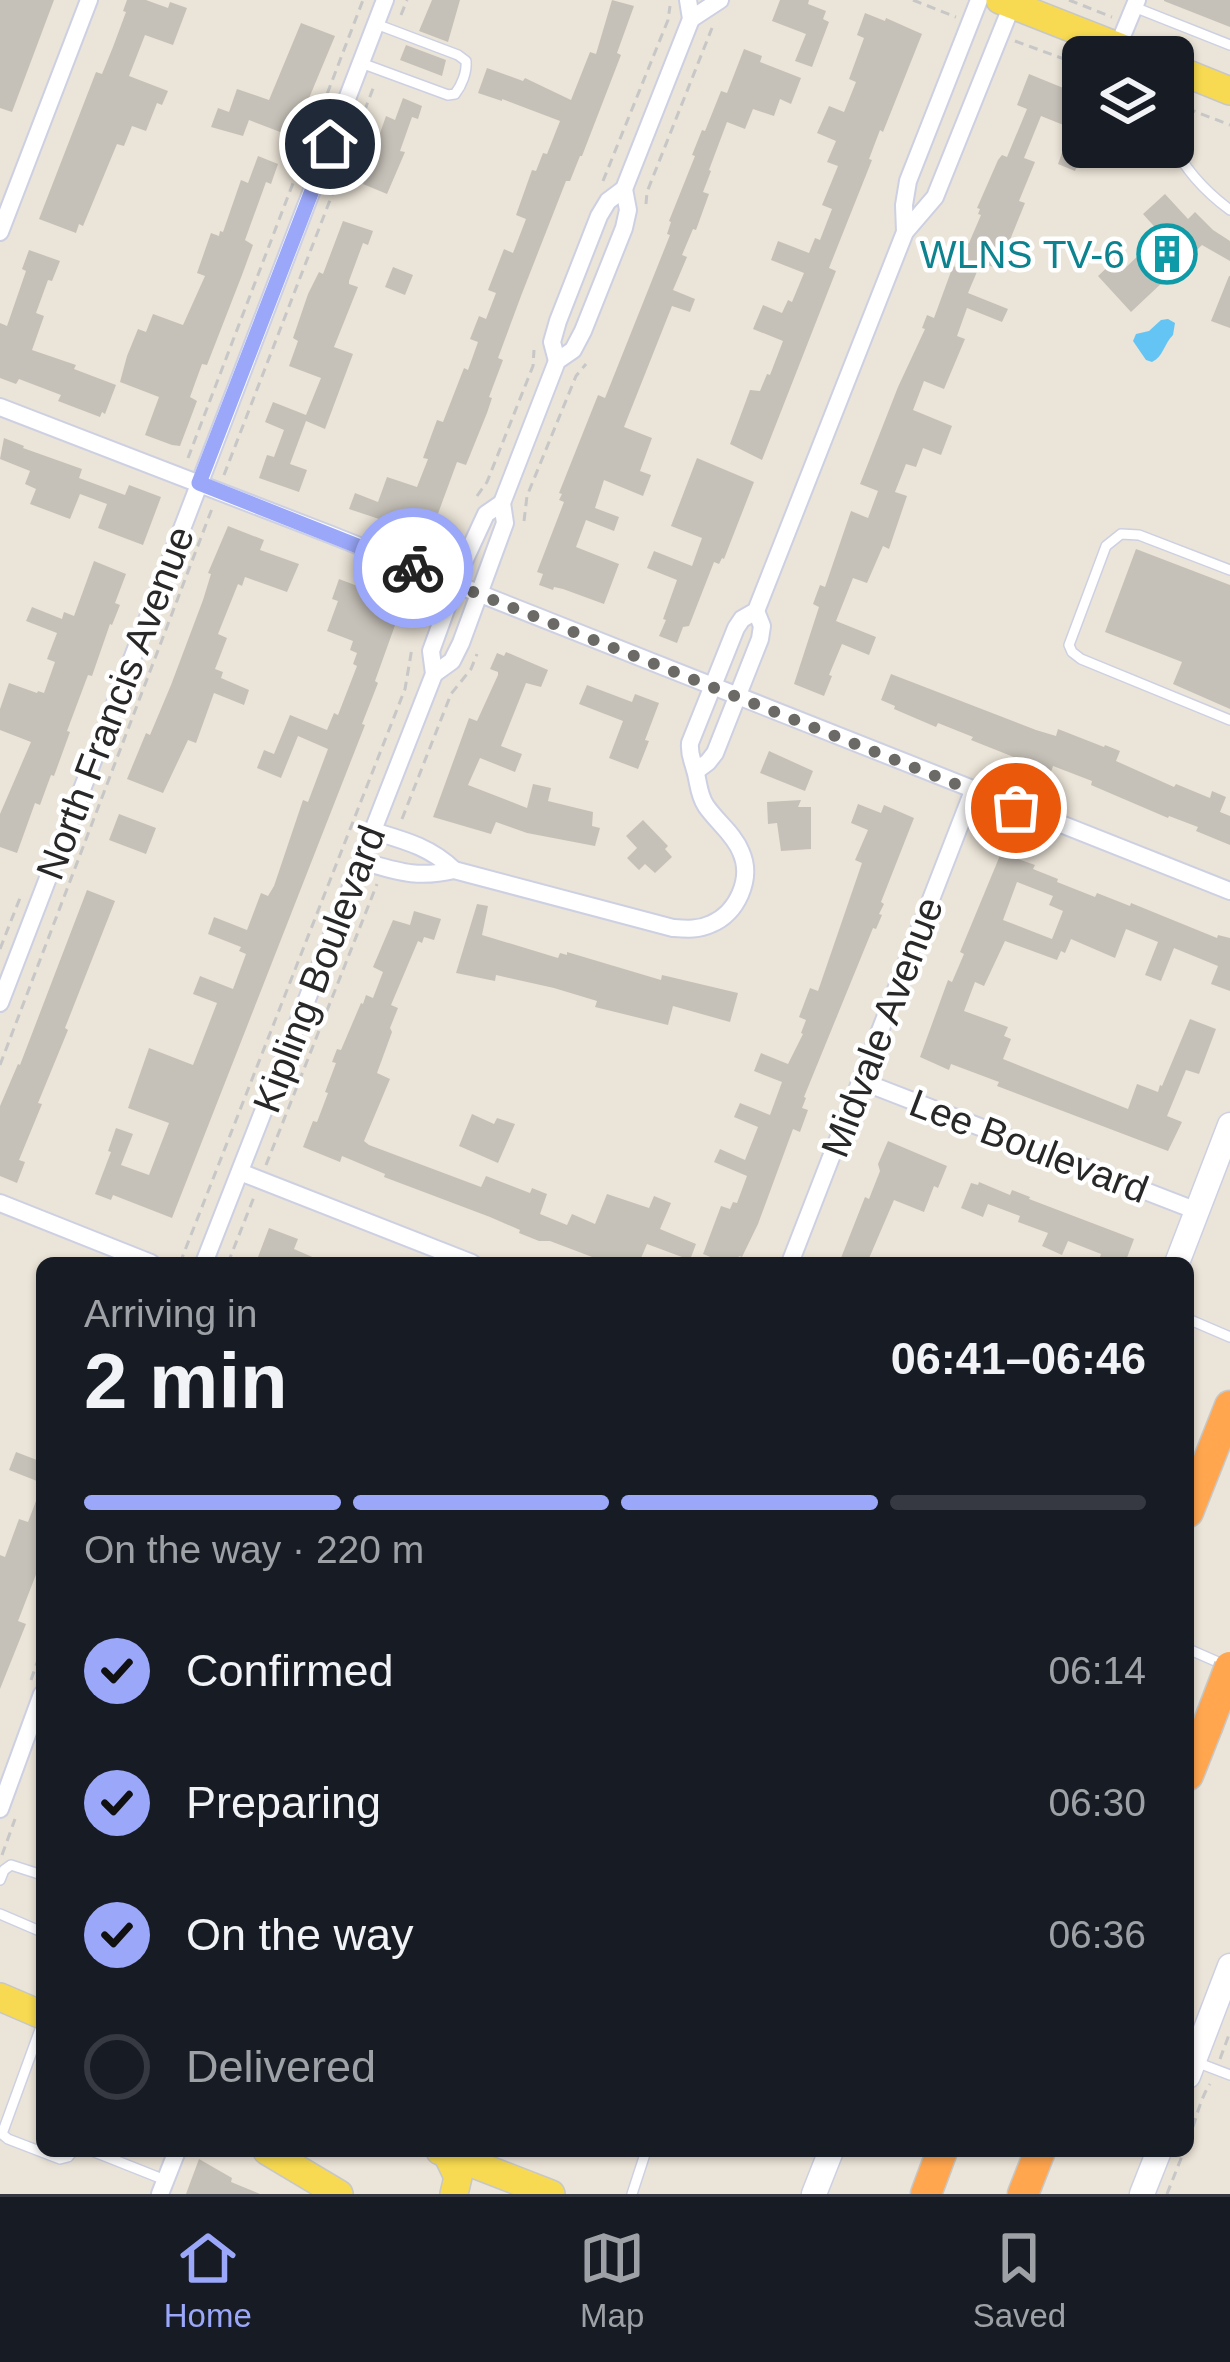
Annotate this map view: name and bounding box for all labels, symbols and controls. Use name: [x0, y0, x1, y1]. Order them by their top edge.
map controls: [1062, 36, 1194, 168]
button: layers: [1062, 36, 1194, 168]
pin: [279, 93, 381, 195]
icon: home: [297, 111, 363, 177]
building icon: WLNS TV-6: [1136, 223, 1198, 285]
place label: WLNS TV-6: [920, 233, 1125, 276]
courier: [353, 508, 473, 628]
street label: North Francis Avenue: [28, 521, 202, 885]
icon: bike: [380, 535, 446, 601]
pin: [965, 757, 1067, 859]
icon: bag: [983, 775, 1049, 841]
street label: Kipling Boulevard: [245, 820, 393, 1118]
street label: Midvale Avenue: [813, 891, 951, 1163]
street label: Lee Boulevard: [904, 1081, 1154, 1211]
text: Arriving in: [84, 1292, 257, 1335]
text: 06:41–06:46: [891, 1333, 1146, 1384]
text: 2 min: [84, 1337, 288, 1425]
text: On the way · 220 m: [84, 1528, 424, 1571]
icon: check: [84, 1638, 150, 1704]
text: Confirmed: [186, 1645, 394, 1696]
text: 06:14: [1048, 1649, 1146, 1692]
icon: check: [84, 1770, 150, 1836]
text: Preparing: [186, 1777, 381, 1828]
text: 06:30: [1048, 1781, 1146, 1824]
icon: check: [84, 1902, 150, 1968]
text: On the way: [186, 1909, 414, 1960]
text: 06:36: [1048, 1913, 1146, 1956]
text: Delivered: [186, 2041, 376, 2092]
tab: Home: [164, 2225, 252, 2335]
tab: Map: [579, 2225, 645, 2335]
tab: Saved: [973, 2225, 1066, 2335]

